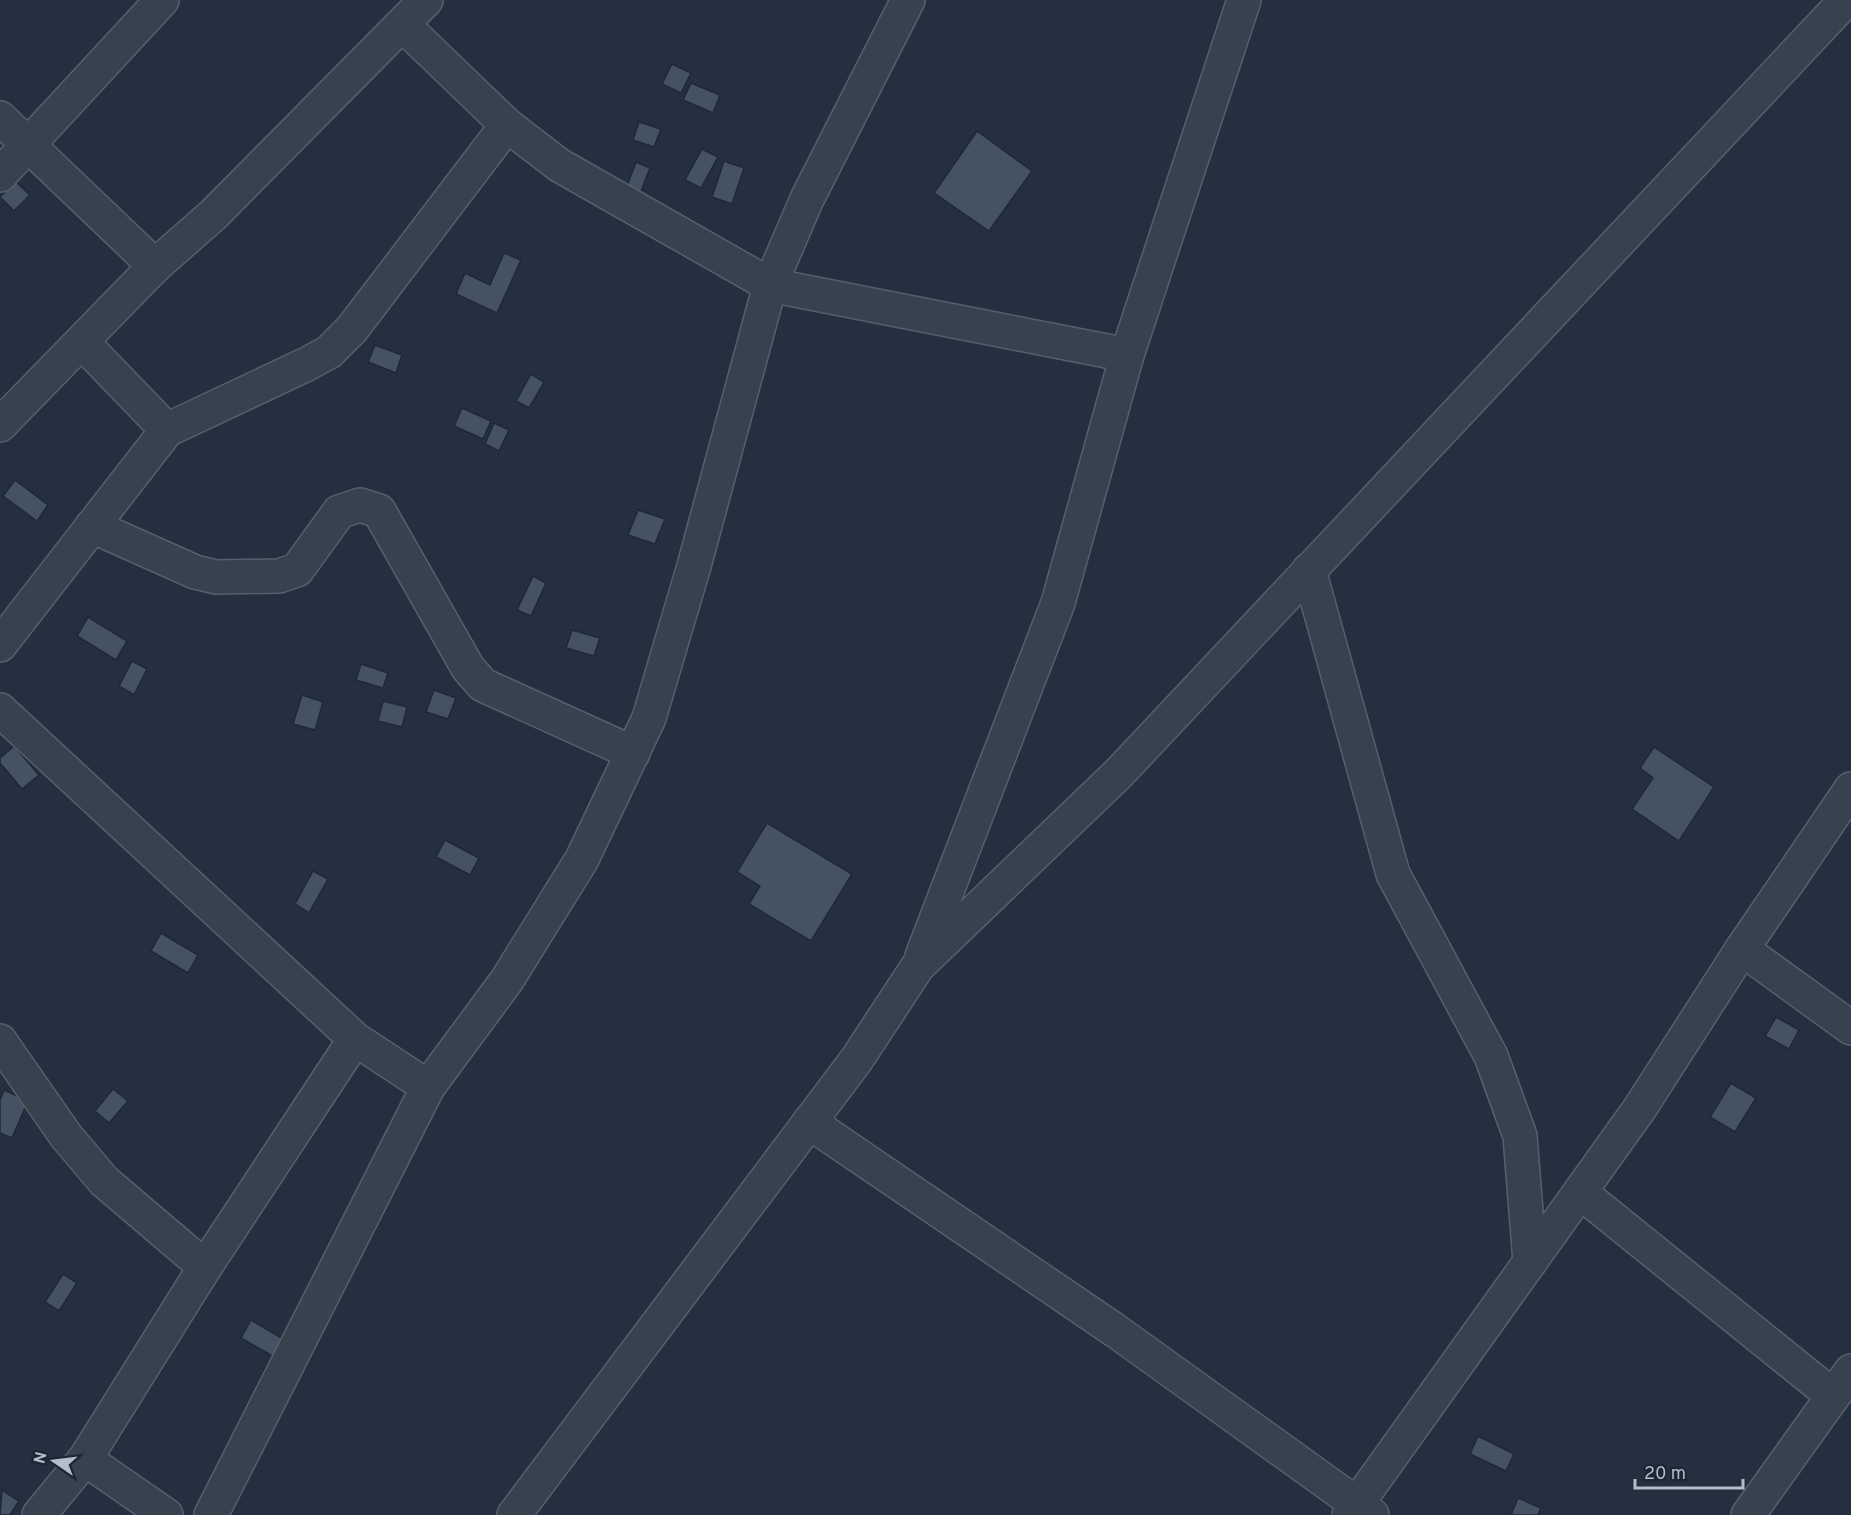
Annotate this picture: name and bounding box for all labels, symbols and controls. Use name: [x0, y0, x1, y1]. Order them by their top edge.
north arrow: [24, 1431, 84, 1491]
text: N: [30, 1450, 52, 1466]
scale bar: [1635, 1452, 1743, 1490]
text: 20 m: [1644, 1463, 1686, 1486]

